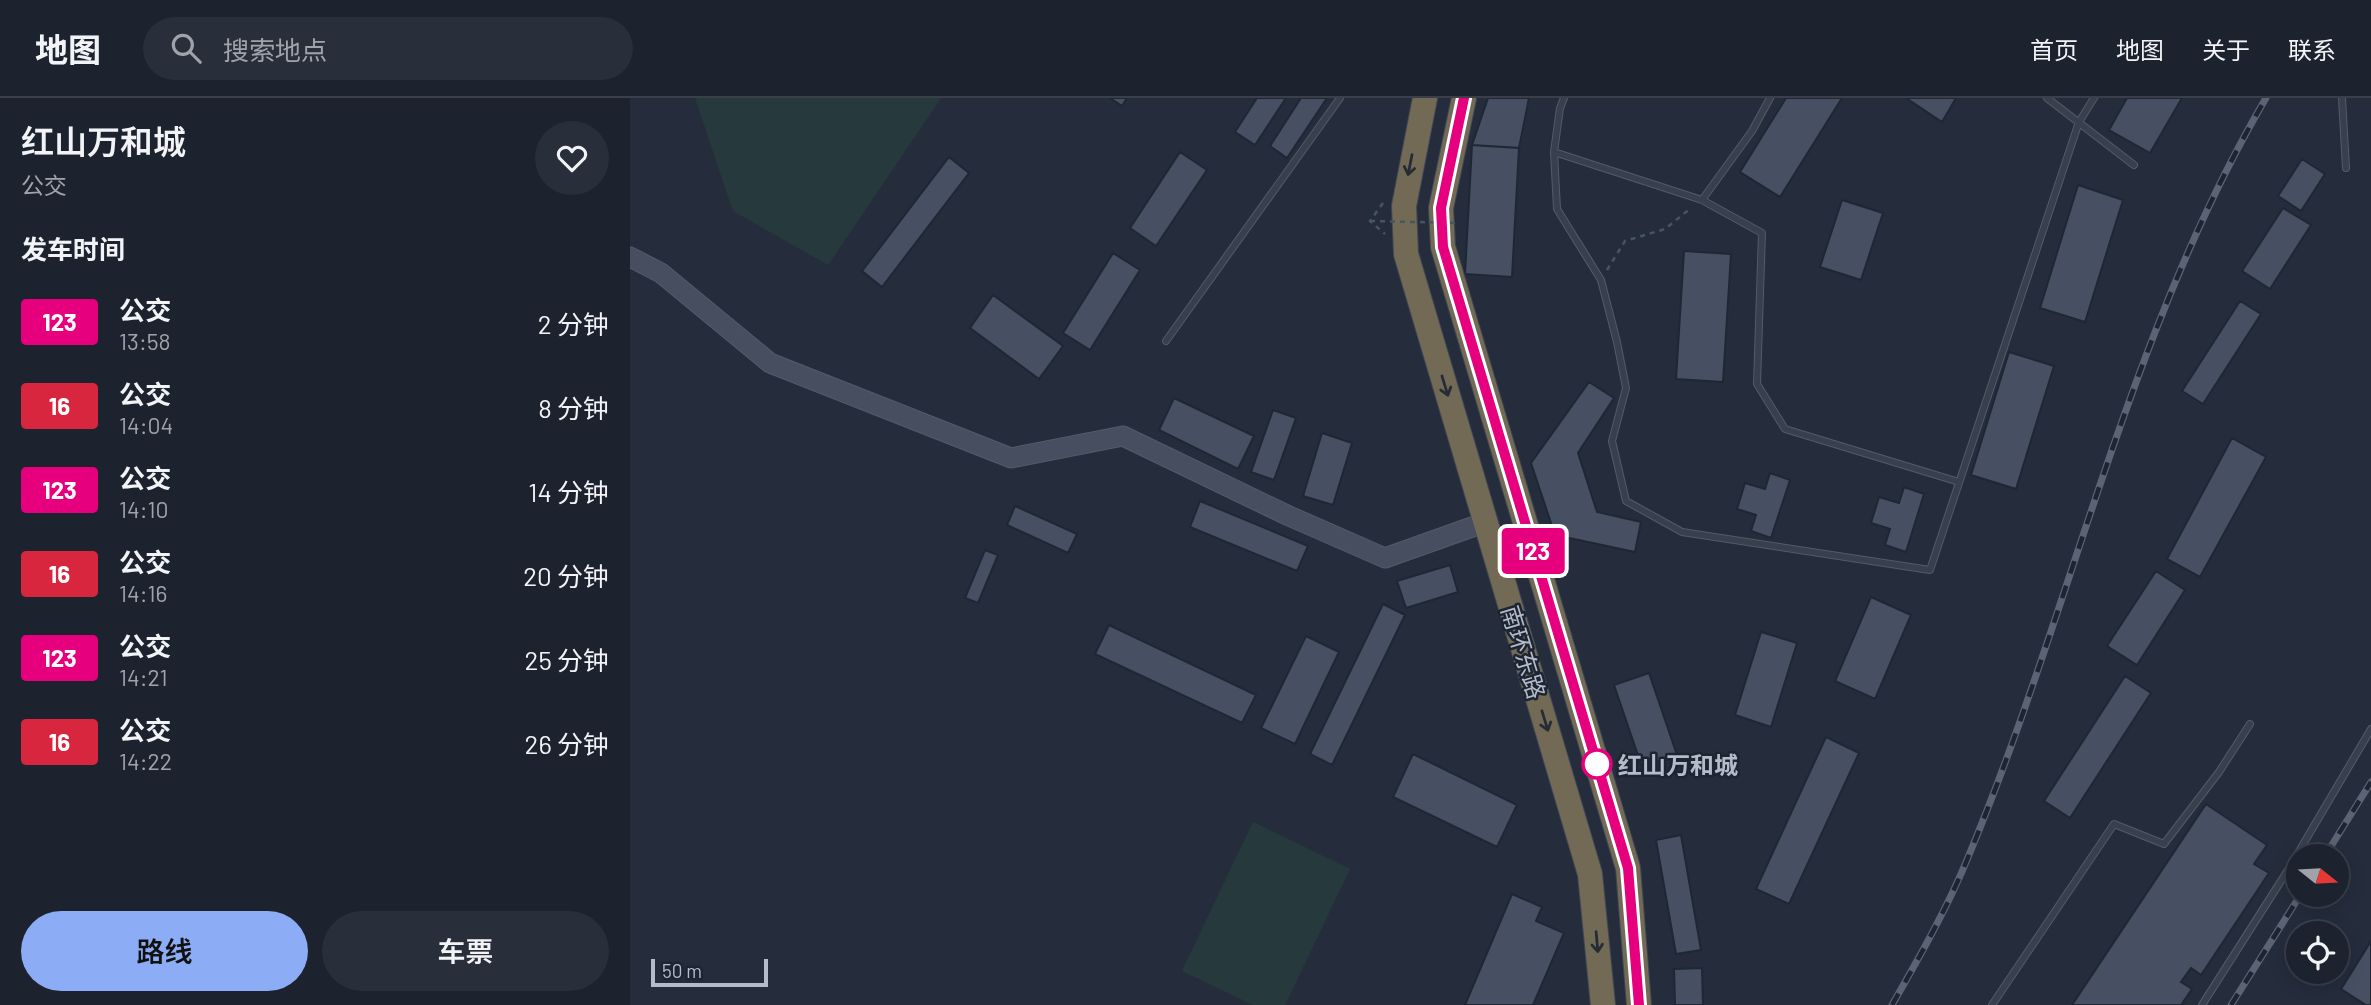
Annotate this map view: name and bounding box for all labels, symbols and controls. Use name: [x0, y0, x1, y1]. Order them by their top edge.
search box: [143, 17, 633, 80]
text: 地图: [35, 29, 101, 69]
icon: search: [167, 29, 205, 67]
text: 搜索地点: [223, 34, 327, 65]
text: 首页: [2030, 35, 2078, 64]
text: 地图: [2116, 35, 2164, 64]
text: 关于: [2202, 35, 2250, 64]
text: 联系: [2288, 35, 2336, 64]
text: 红山万和城: [21, 121, 186, 161]
button: heart: [535, 121, 609, 195]
one-way arrow: [1403, 153, 1416, 176]
text: 公交: [21, 171, 67, 199]
text: 发车时间: [21, 233, 125, 264]
text: 公交: [119, 294, 171, 325]
text: 123: [42, 307, 77, 336]
text: 2 分钟: [538, 308, 609, 339]
text: 13:58: [119, 327, 171, 355]
one-way arrow: [1440, 375, 1453, 397]
text: 公交: [119, 378, 171, 409]
text: 16: [49, 391, 70, 420]
text: 8 分钟: [538, 392, 609, 423]
text: 14:04: [119, 411, 173, 439]
text: 公交: [119, 462, 171, 493]
text: 123: [42, 475, 77, 504]
text: 14 分钟: [528, 476, 609, 507]
text: 14:10: [119, 495, 169, 523]
line badge: 123: [1493, 528, 1573, 574]
text: 123: [1516, 536, 1550, 565]
text: 公交: [119, 546, 171, 577]
text: 16: [49, 559, 70, 588]
text: 20 分钟: [523, 560, 609, 591]
text: 14:16: [119, 579, 167, 607]
street label: 南环东路: [1496, 602, 1552, 702]
text: 公交: [119, 630, 171, 661]
text: 123: [42, 643, 77, 672]
text: 25 分钟: [524, 644, 609, 675]
text: 14:21: [119, 663, 168, 691]
one-way arrow: [1539, 710, 1552, 732]
text: 公交: [119, 714, 171, 745]
text: 16: [49, 727, 70, 756]
text: 26 分钟: [524, 728, 609, 759]
text: 14:22: [119, 747, 172, 775]
marker: 红山万和城: [1582, 749, 1612, 779]
place label: 红山万和城: [1618, 750, 1738, 779]
north arrow: [2286, 844, 2348, 906]
map controls: [2286, 844, 2349, 984]
button: 路线: [21, 911, 308, 991]
button: 车票: [322, 911, 609, 991]
button: locate: [2286, 921, 2349, 984]
one-way arrow: [1590, 930, 1603, 953]
scale bar: [651, 956, 768, 988]
text: 50 m: [662, 959, 702, 982]

